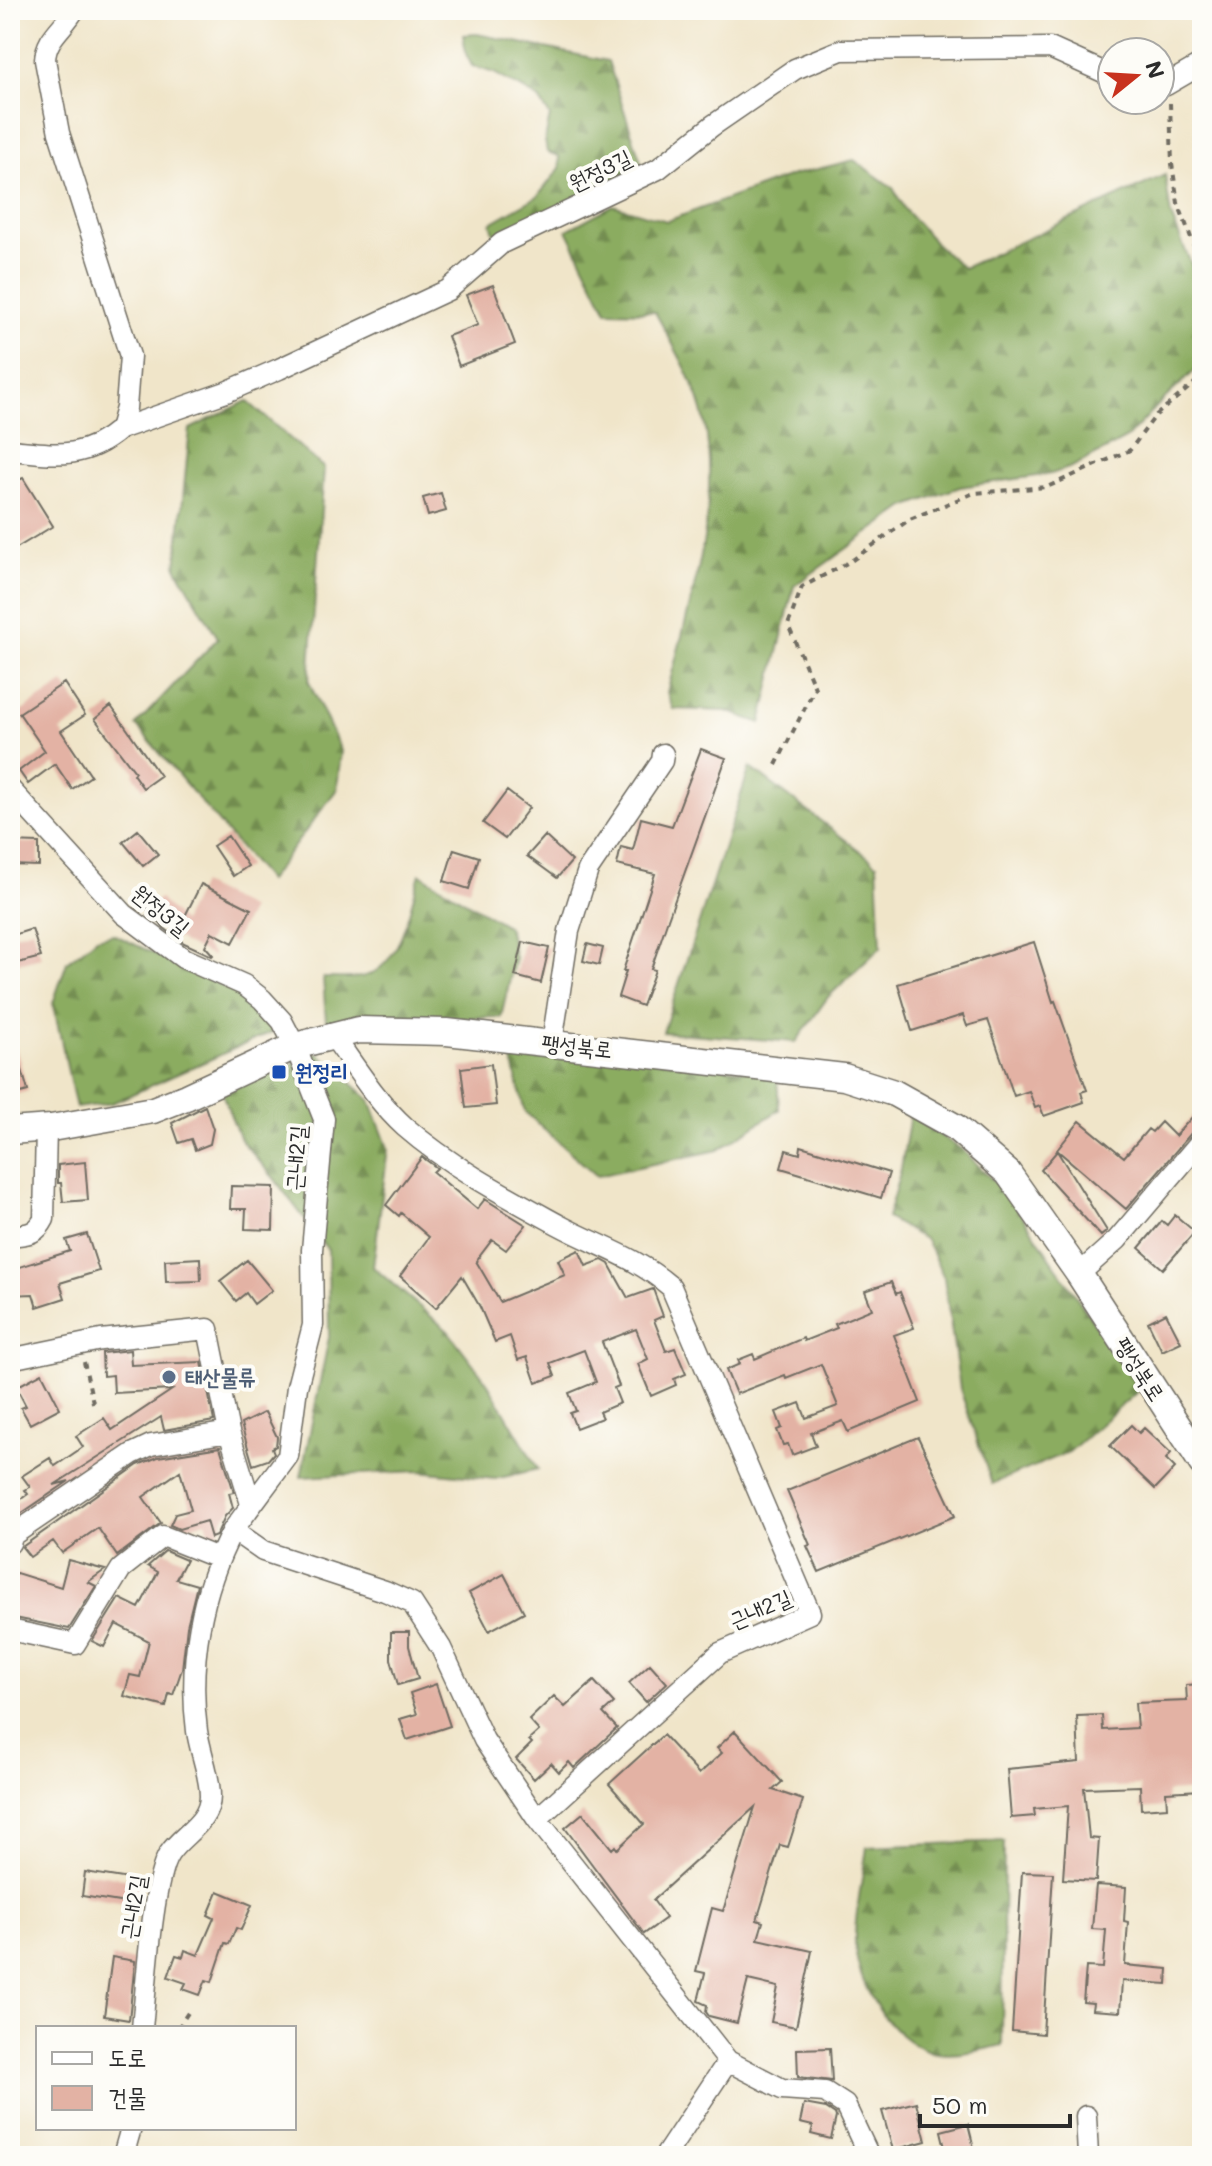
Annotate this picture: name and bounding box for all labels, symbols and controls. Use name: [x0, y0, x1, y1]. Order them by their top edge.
north arrow: [1096, 36, 1176, 116]
text: N: [1139, 57, 1172, 82]
street label: 원정3길: [564, 142, 636, 197]
street label: 원정3길: [127, 878, 196, 942]
street label: 팽성북로: [540, 1027, 614, 1064]
place label: 원정리: [295, 1057, 348, 1086]
marker: 원정리: [270, 1063, 288, 1081]
street label: 근내2길: [279, 1124, 312, 1192]
street label: 팽성북로: [1109, 1331, 1172, 1406]
place label: 태산물류: [185, 1362, 256, 1391]
marker: 태산물류: [160, 1368, 178, 1386]
street label: 근내2길: [724, 1582, 796, 1635]
street label: 근내2길: [113, 1872, 152, 1941]
legend: [36, 2026, 296, 2130]
text: 도로: [108, 2041, 147, 2072]
scale bar: [920, 2078, 1070, 2128]
text: 건물: [108, 2081, 147, 2112]
text: 50 m: [932, 2089, 988, 2120]

